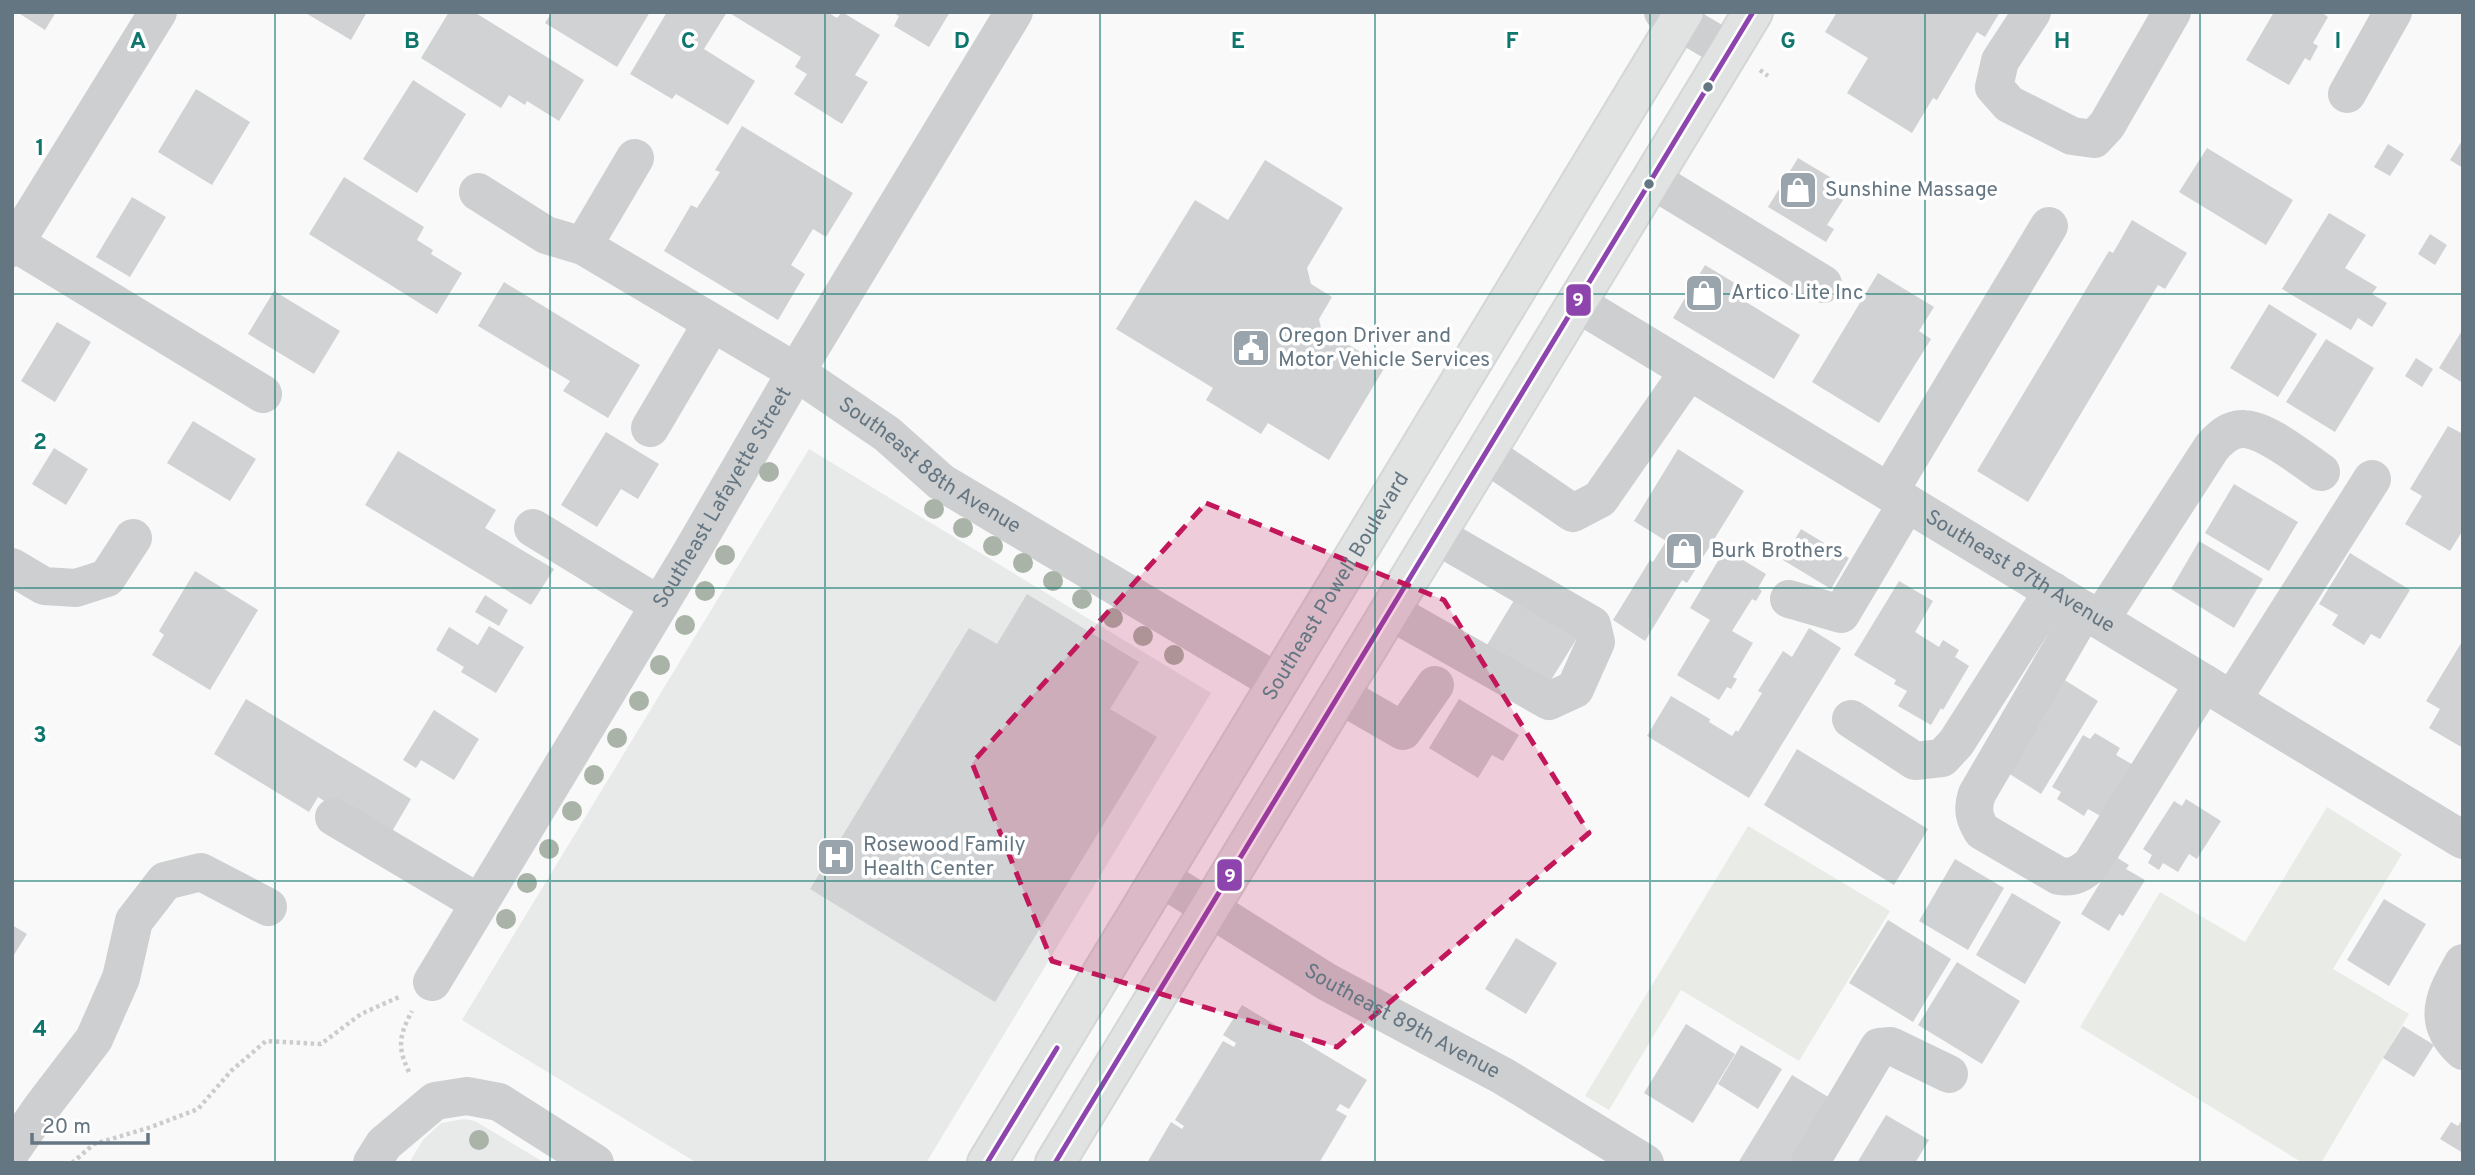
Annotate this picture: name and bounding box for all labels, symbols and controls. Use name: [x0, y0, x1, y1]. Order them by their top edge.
text: A: [130, 28, 146, 57]
text: B: [404, 28, 420, 57]
text: C: [681, 28, 695, 57]
text: D: [954, 28, 970, 57]
text: E: [1231, 28, 1245, 57]
text: F: [1505, 28, 1519, 57]
text: G: [1780, 28, 1796, 57]
text: H: [2054, 28, 2070, 57]
text: I: [2335, 28, 2341, 57]
unlabelled marker: [1701, 80, 1715, 94]
text: 1: [35, 135, 45, 164]
shop icon: Sunshine Massage: [1777, 169, 1819, 211]
unlabelled marker: [1642, 177, 1656, 191]
place label: Sunshine Massage: [1825, 177, 1998, 204]
shop icon: Artico Lite Inc: [1683, 272, 1725, 314]
place label: Artico Lite Inc: [1731, 280, 1864, 307]
line badge: 9: [1565, 283, 1592, 317]
text: 9: [1572, 289, 1584, 313]
place label: Oregon Driver and Motor Vehicle Services: [1278, 323, 1490, 374]
public building icon: Oregon Driver and Motor Vehicle Services: [1230, 327, 1272, 369]
street label: Southeast Lafayette Street: [647, 382, 798, 613]
street label: Southeast 88th Avenue: [833, 391, 1026, 540]
text: 2: [33, 429, 47, 458]
street label: Southeast Powell Boulevard: [1257, 467, 1416, 706]
street label: Southeast 87th Avenue: [1920, 504, 2120, 639]
shop icon: Burk Brothers: [1663, 530, 1705, 572]
place label: Burk Brothers: [1711, 538, 1843, 565]
text: 3: [33, 722, 47, 751]
place label: Rosewood Family Health Center: [863, 832, 1026, 883]
hospital icon: Rosewood Family Health Center: [815, 836, 857, 878]
line badge: 9: [1216, 858, 1243, 892]
text: 9: [1224, 865, 1236, 889]
street label: Southeast 89th Avenue: [1299, 957, 1505, 1085]
text: 4: [33, 1016, 47, 1045]
scale bar: [32, 1102, 147, 1146]
text: 20 m: [42, 1114, 91, 1141]

